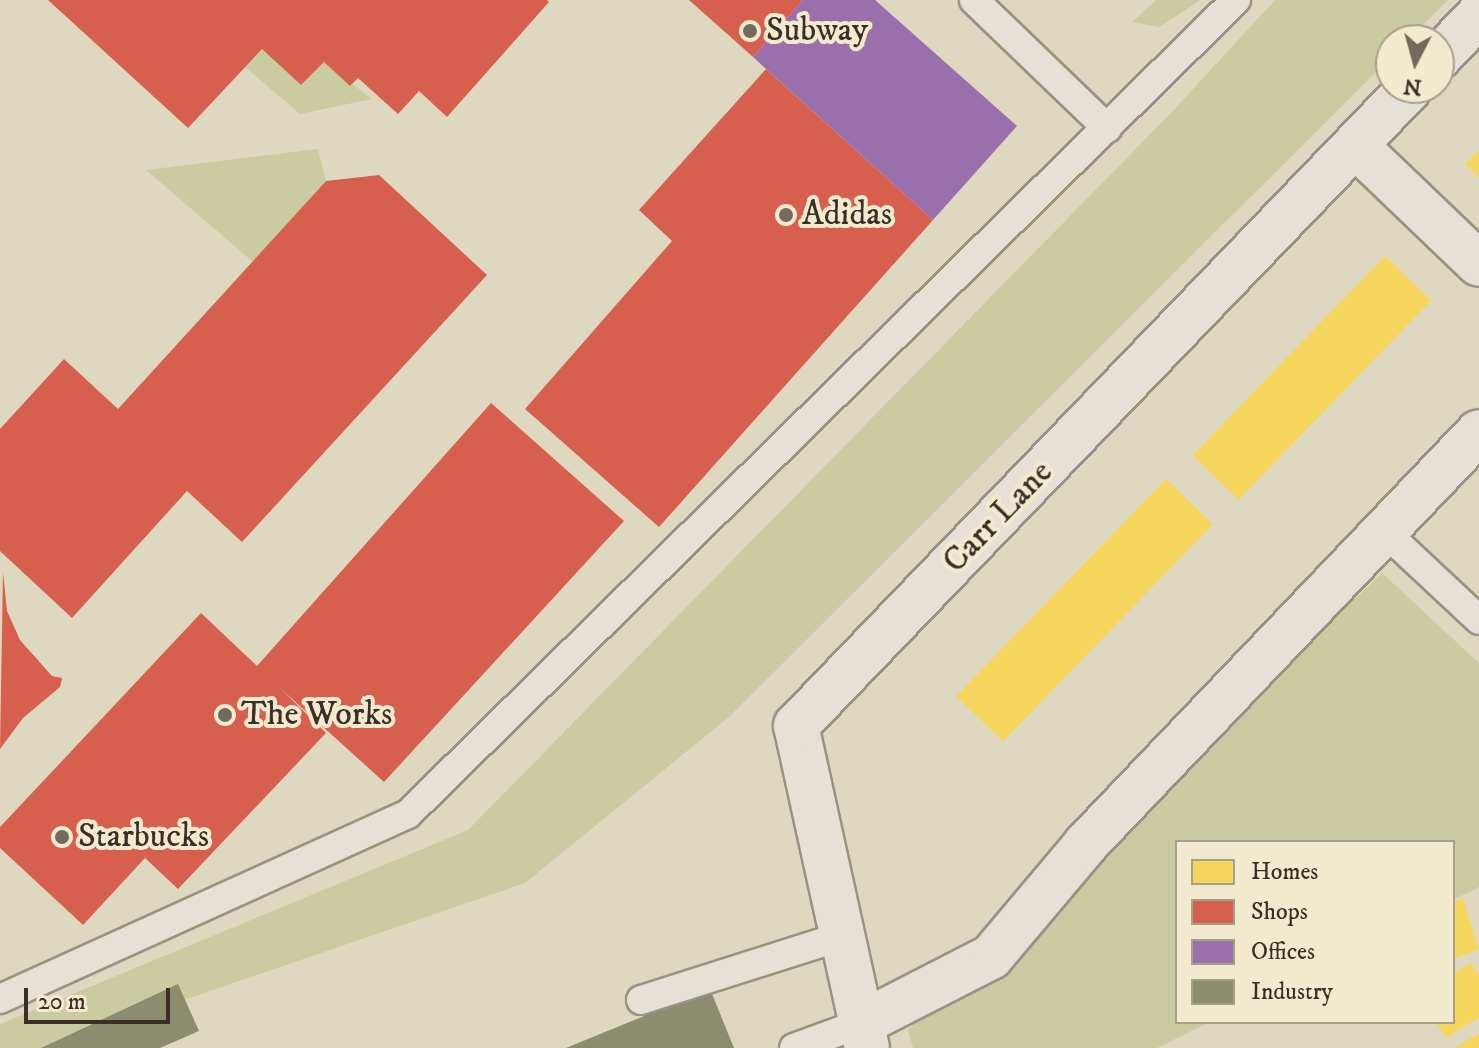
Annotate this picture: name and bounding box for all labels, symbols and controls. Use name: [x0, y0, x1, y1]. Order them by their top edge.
place label: Subway: [766, 11, 868, 51]
marker: Subway: [741, 22, 759, 40]
north arrow: [1375, 24, 1455, 104]
text: N: [1402, 72, 1423, 101]
place label: Adidas: [802, 195, 892, 235]
marker: Adidas: [777, 206, 795, 224]
street label: Carr Lane: [935, 452, 1061, 582]
place label: The Works: [241, 695, 392, 735]
marker: The Works: [216, 706, 234, 724]
place label: Starbucks: [78, 817, 209, 857]
marker: Starbucks: [53, 828, 71, 846]
legend: [1175, 840, 1455, 1024]
text: Homes: [1251, 857, 1318, 887]
text: Shops: [1251, 897, 1308, 927]
text: Offices: [1251, 937, 1315, 967]
scale bar: [28, 972, 174, 1022]
text: Industry: [1251, 977, 1333, 1007]
text: 20 m: [38, 987, 86, 1017]

